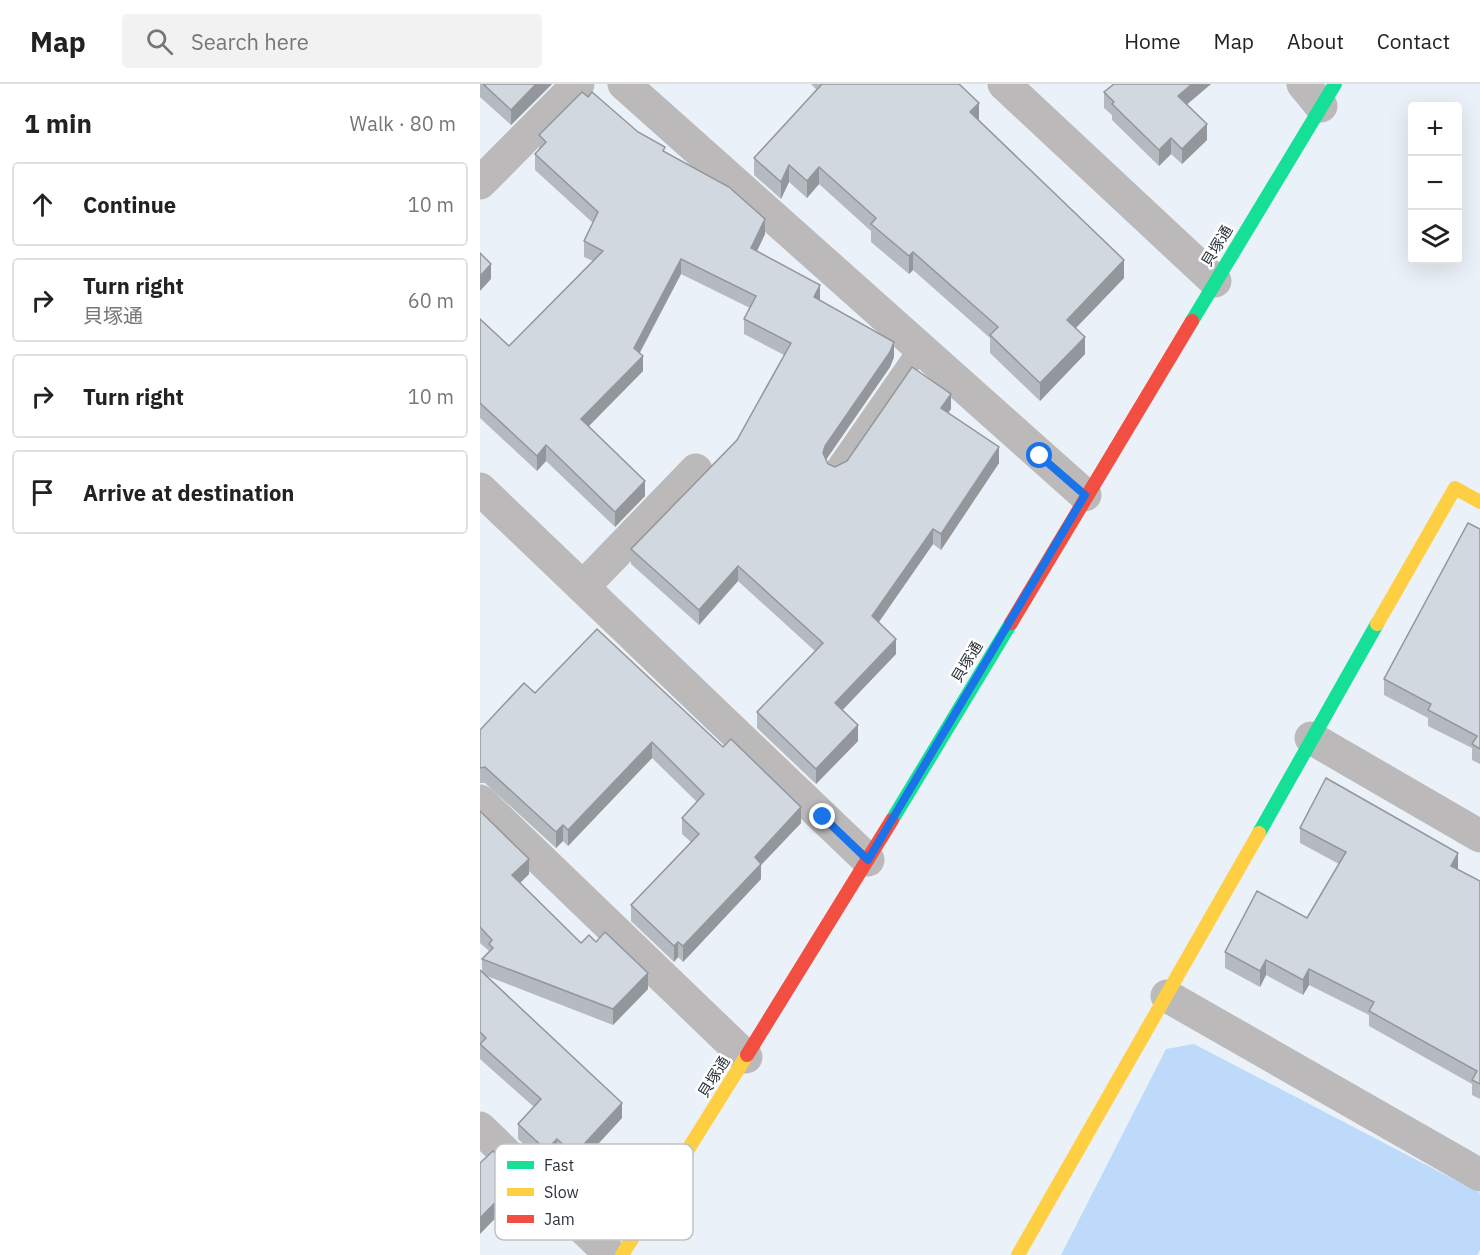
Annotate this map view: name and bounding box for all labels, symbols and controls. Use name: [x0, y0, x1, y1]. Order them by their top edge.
search box: [122, 14, 542, 68]
text: Map: [30, 23, 86, 60]
icon: search: [143, 25, 176, 58]
text: Search here: [191, 27, 309, 56]
text: Home: [1124, 27, 1181, 55]
text: Map: [1214, 27, 1254, 55]
text: About: [1287, 27, 1344, 55]
text: Contact: [1377, 27, 1450, 55]
map controls: [1408, 102, 1462, 264]
button: +: [1408, 102, 1462, 156]
text: 1 min: [24, 106, 92, 140]
text: Walk · 80 m: [350, 110, 456, 137]
button: −: [1408, 156, 1462, 210]
icon: ahead: [26, 188, 59, 221]
text: Continue: [83, 190, 176, 219]
text: 10 m: [408, 191, 454, 218]
button: layers: [1408, 210, 1462, 264]
street label: 貝塚通: [1197, 222, 1236, 270]
text: Turn right: [83, 271, 184, 300]
icon: right: [26, 284, 59, 317]
text: 60 m: [408, 287, 454, 314]
text: 貝塚通: [83, 302, 143, 329]
icon: right: [26, 380, 59, 413]
text: Turn right: [83, 382, 184, 411]
text: 10 m: [408, 383, 454, 410]
route start: [1026, 442, 1052, 468]
icon: arrive: [26, 476, 59, 509]
text: Arrive at destination: [83, 478, 294, 507]
street label: 貝塚通: [947, 638, 986, 686]
route end: [809, 803, 835, 829]
street label: 貝塚通: [694, 1053, 734, 1101]
legend: [495, 1144, 693, 1240]
text: Fast: [544, 1155, 574, 1175]
text: Slow: [544, 1182, 579, 1202]
text: Jam: [544, 1209, 575, 1229]

